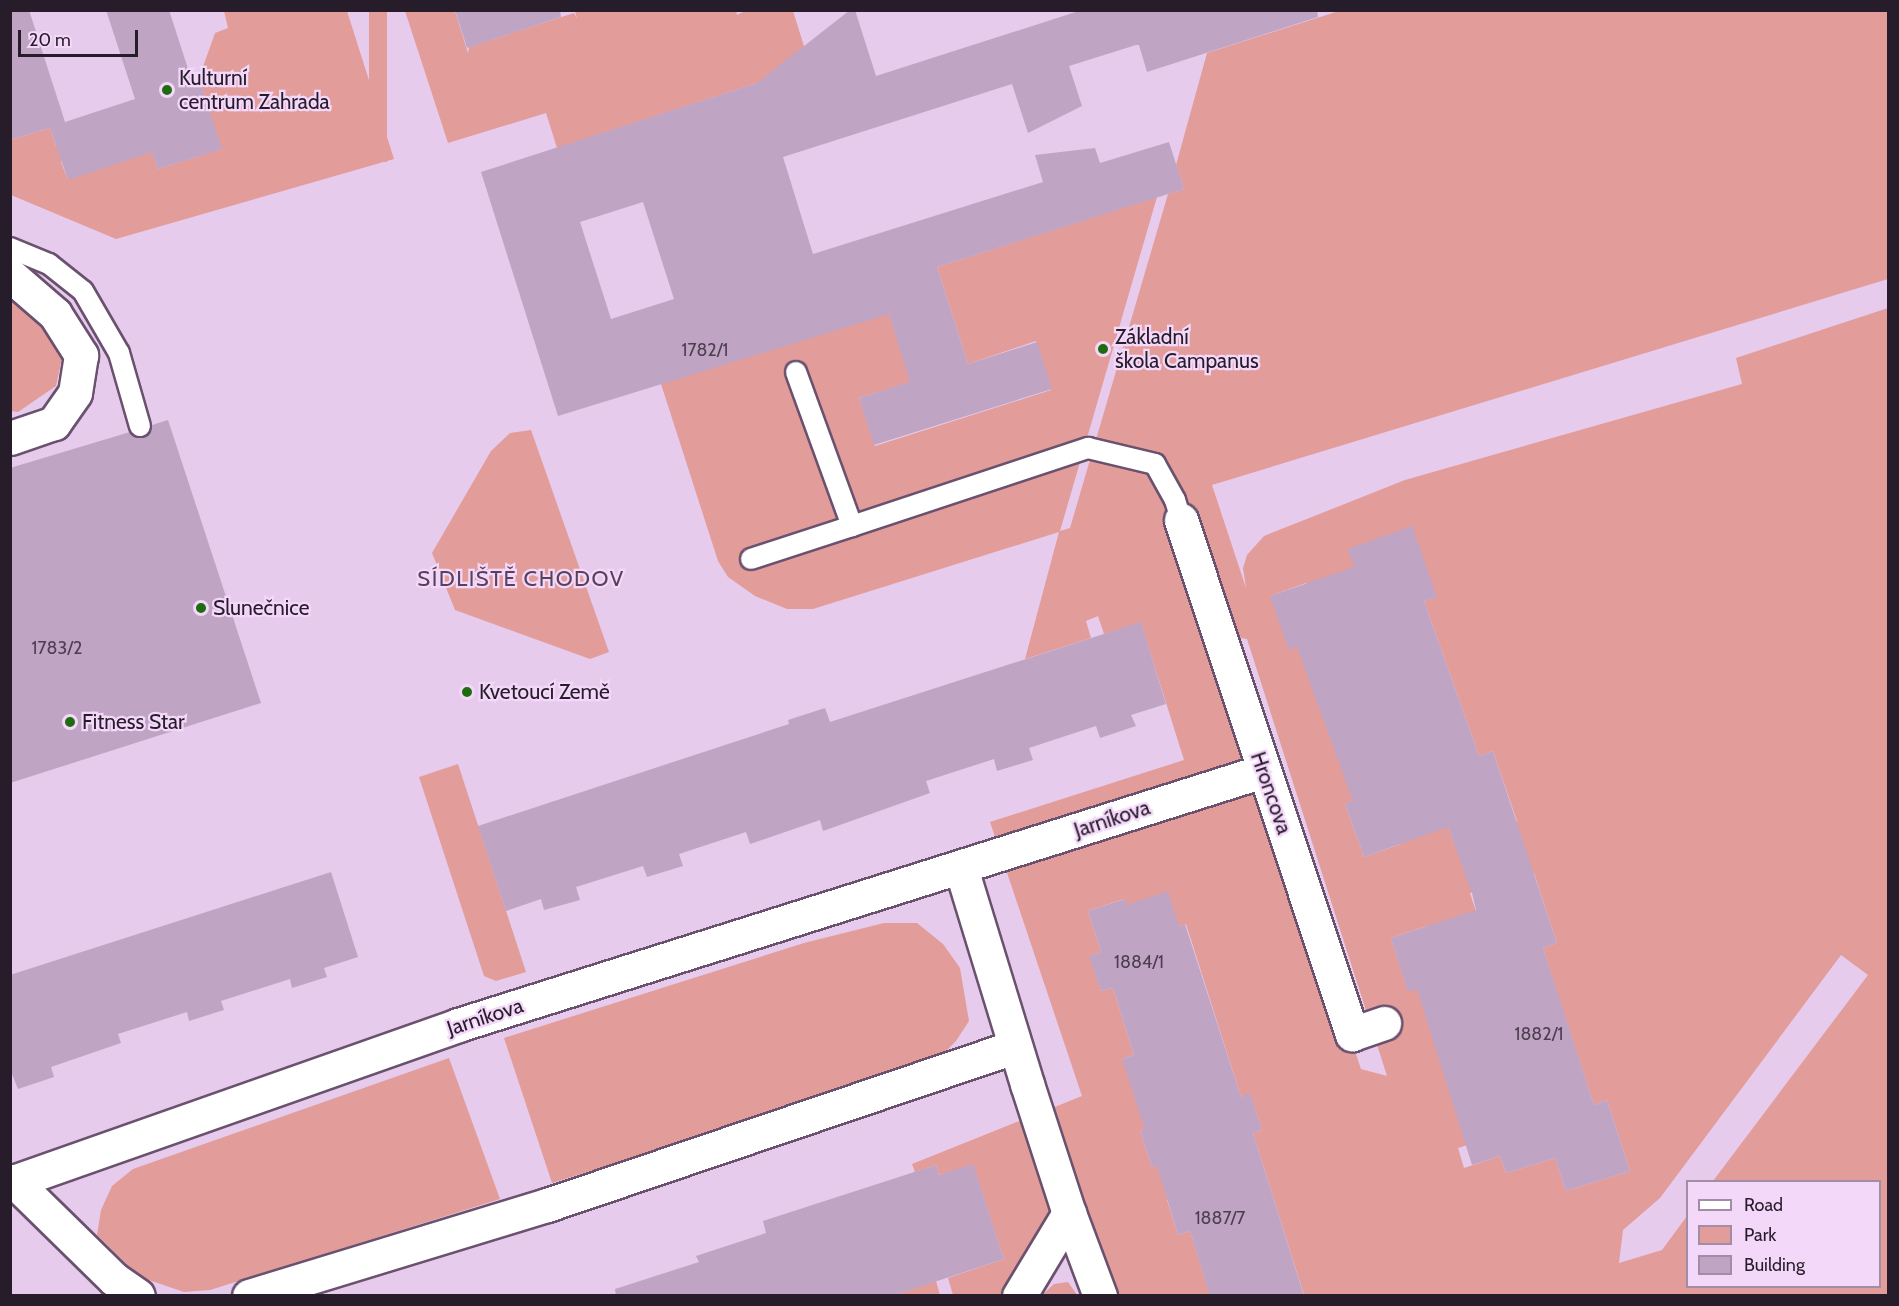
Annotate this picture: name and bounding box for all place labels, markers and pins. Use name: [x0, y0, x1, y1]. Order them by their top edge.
place label: Kulturní centrum Zahrada: [179, 65, 330, 115]
marker: Kulturní centrum Zahrada: [160, 83, 174, 97]
place label: Základní škola Campanus: [1115, 324, 1259, 374]
marker: Základní škola Campanus: [1096, 342, 1110, 356]
place label: Slunečnice: [213, 595, 309, 621]
marker: Slunečnice: [194, 601, 208, 615]
place label: Kvetoucí Země: [479, 679, 610, 705]
marker: Kvetoucí Země: [460, 685, 474, 699]
place label: Fitness Star: [82, 709, 185, 735]
marker: Fitness Star: [63, 715, 77, 729]

